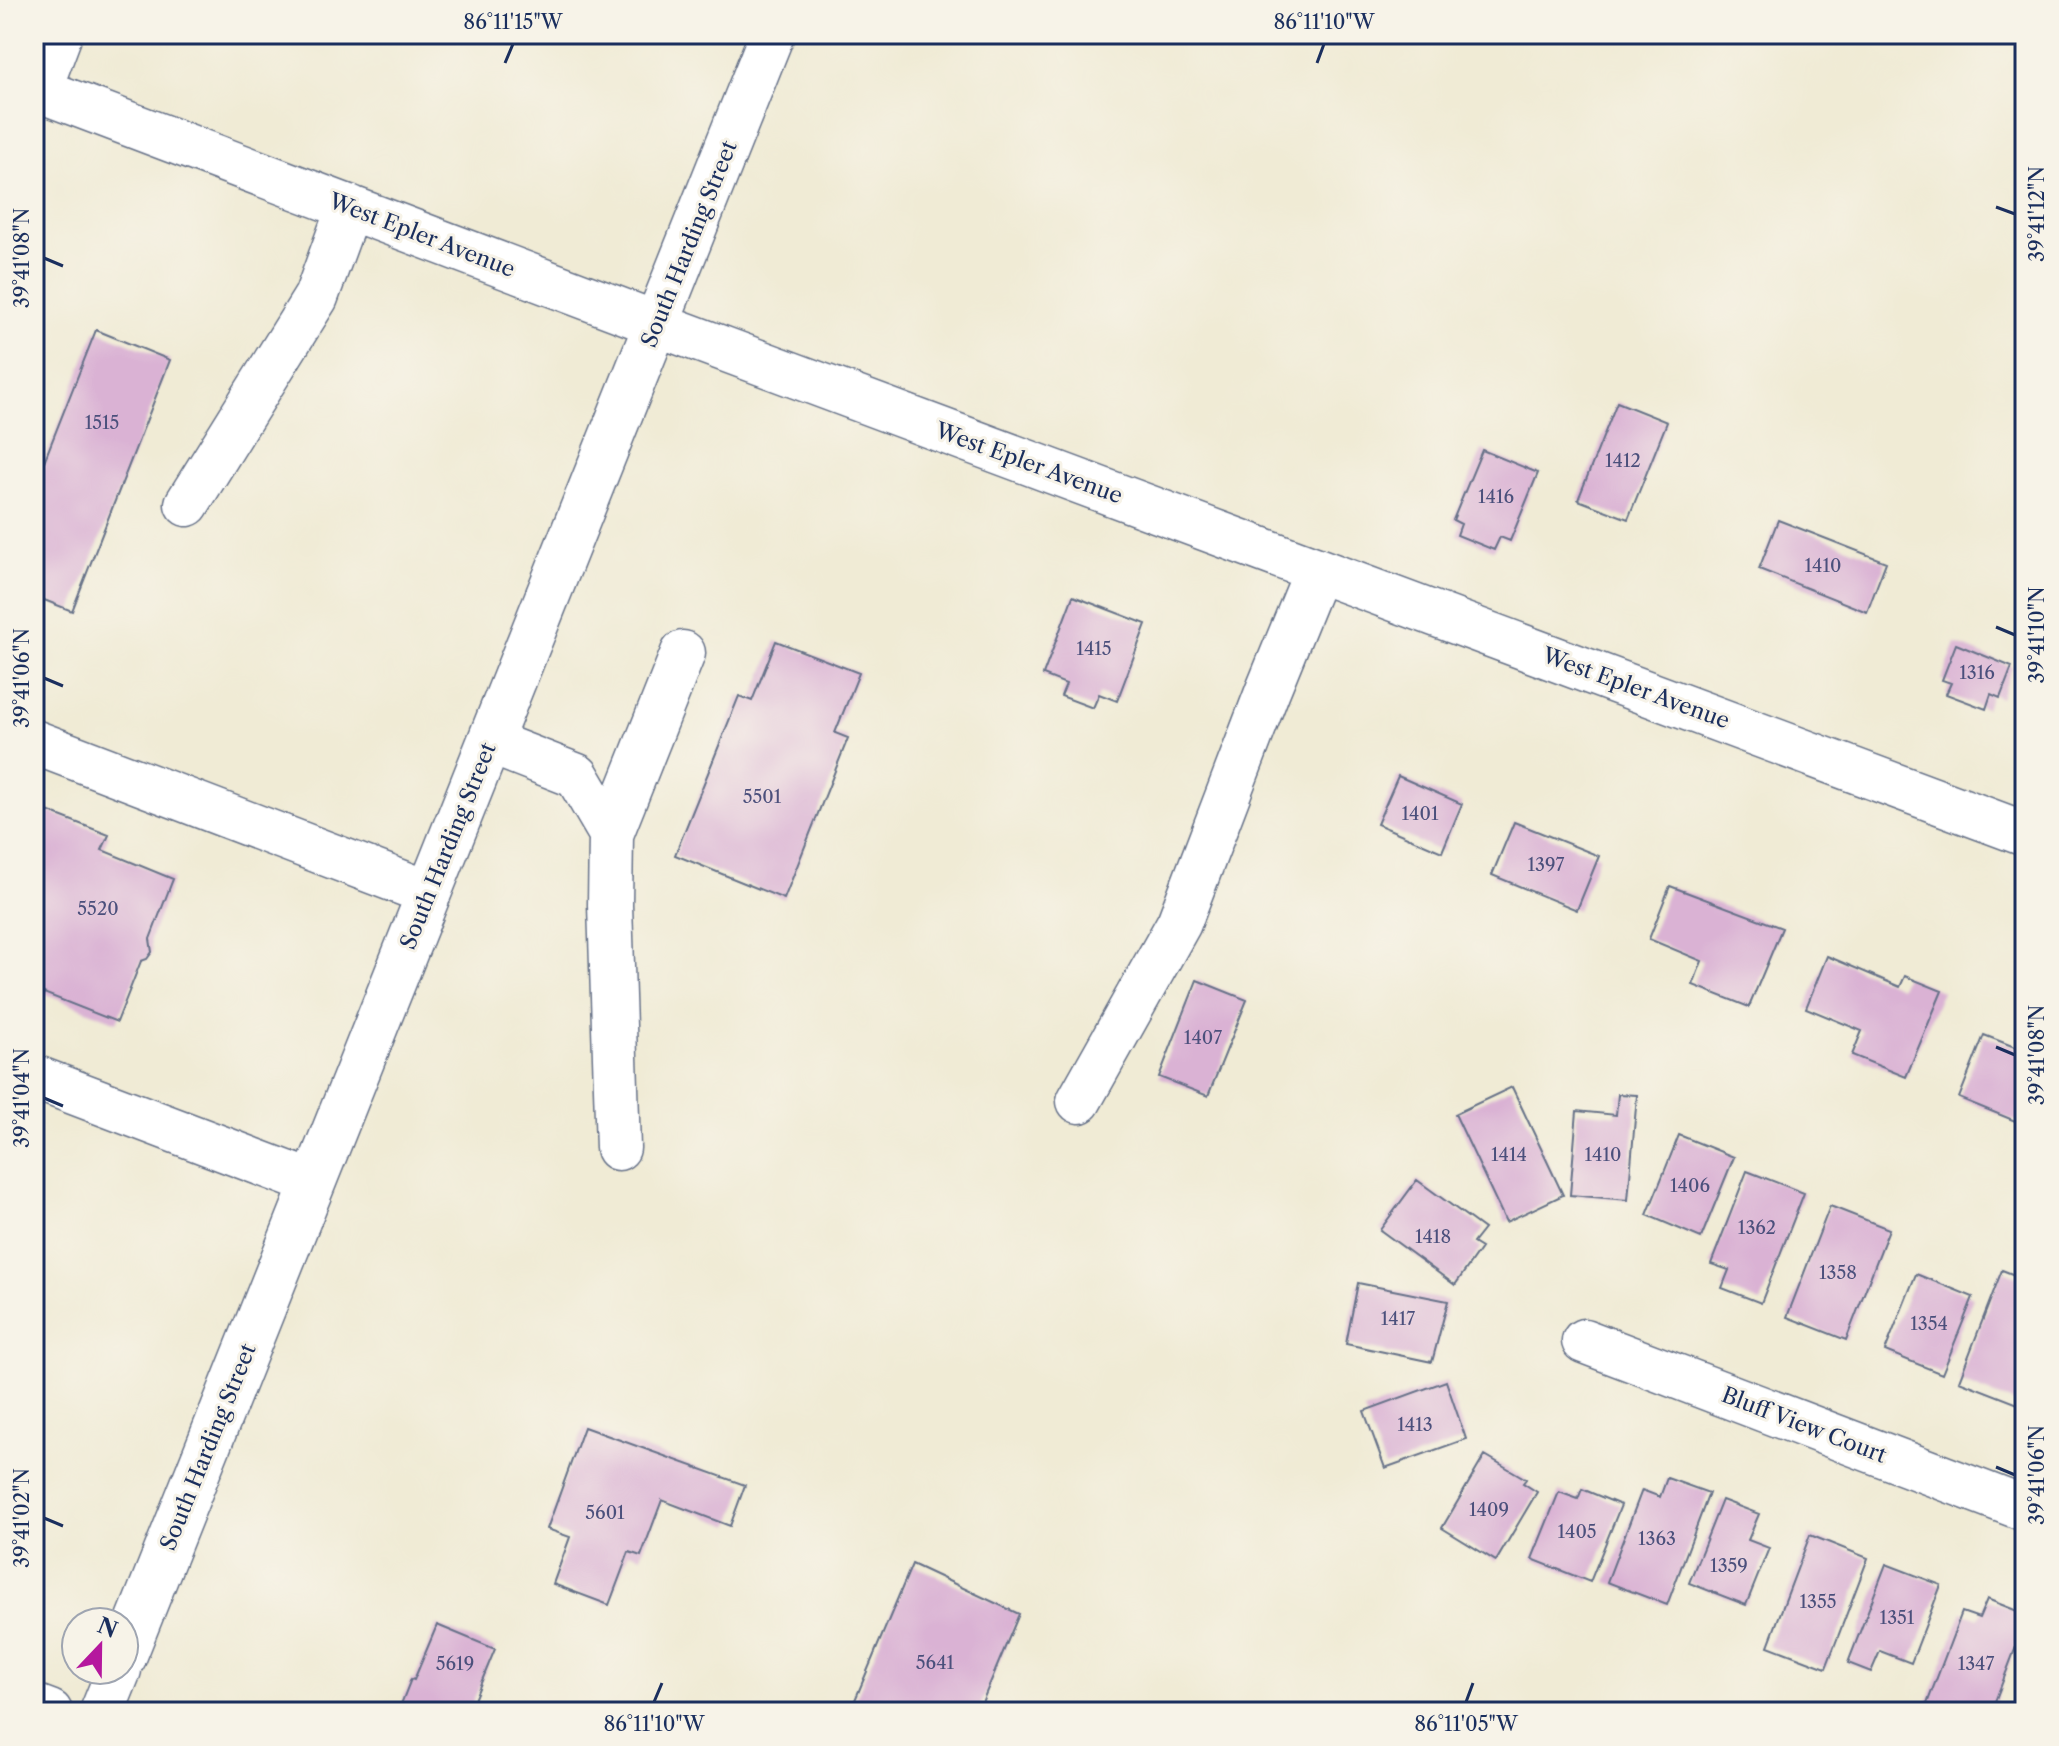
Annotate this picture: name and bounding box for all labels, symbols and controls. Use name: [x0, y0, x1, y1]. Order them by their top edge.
text: 86°11'15"W: [463, 10, 564, 34]
text: 86°11'10"W: [1273, 10, 1376, 34]
street label: South Harding Street: [635, 136, 743, 351]
text: 39°41'12"N: [2025, 166, 2049, 262]
street label: West Epler Avenue: [324, 187, 519, 283]
text: 39°41'08"N: [10, 208, 34, 308]
house number: 1515: [85, 412, 119, 434]
street label: West Epler Avenue: [931, 416, 1126, 509]
house number: 1412: [1605, 450, 1641, 472]
house number: 1416: [1478, 486, 1514, 508]
house number: 1410: [1805, 555, 1841, 577]
text: 39°41'10"N: [2025, 586, 2049, 684]
text: 39°41'06"N: [10, 628, 34, 728]
house number: 1415: [1076, 638, 1112, 660]
street label: West Epler Avenue: [1538, 641, 1733, 734]
house number: 1316: [1959, 662, 1995, 684]
street label: South Harding Street: [394, 738, 502, 953]
house number: 5501: [743, 786, 782, 808]
house number: 1401: [1402, 803, 1439, 825]
house number: 1397: [1528, 854, 1565, 876]
house number: 5520: [77, 898, 119, 920]
text: 39°41'08"N: [2025, 1005, 2049, 1105]
house number: 1407: [1184, 1027, 1222, 1049]
text: 39°41'04"N: [10, 1048, 34, 1148]
house number: 1414: [1491, 1144, 1527, 1166]
house number: 1410: [1585, 1144, 1621, 1166]
house number: 1406: [1670, 1175, 1710, 1197]
house number: 1362: [1738, 1217, 1776, 1239]
house number: 1418: [1415, 1226, 1451, 1248]
house number: 1358: [1819, 1262, 1857, 1284]
house number: 1417: [1381, 1308, 1415, 1330]
house number: 1354: [1910, 1313, 1948, 1335]
street label: South Harding Street: [154, 1339, 262, 1554]
street label: Bluff View Court: [1718, 1381, 1890, 1469]
house number: 1413: [1397, 1414, 1433, 1436]
text: 39°41'06"N: [2025, 1425, 2049, 1525]
text: 39°41'02"N: [10, 1468, 34, 1568]
house number: 1409: [1469, 1499, 1509, 1521]
house number: 5601: [585, 1502, 625, 1524]
house number: 1405: [1557, 1521, 1597, 1543]
house number: 1363: [1638, 1528, 1676, 1550]
house number: 1359: [1710, 1555, 1748, 1577]
house number: 1355: [1799, 1591, 1837, 1613]
north arrow: [60, 1606, 140, 1686]
house number: 1351: [1880, 1607, 1915, 1629]
text: N: [93, 1612, 121, 1644]
house number: 5641: [916, 1652, 955, 1674]
house number: 5619: [436, 1653, 474, 1675]
house number: 1347: [1958, 1653, 1995, 1675]
text: 86°11'10"W: [603, 1712, 706, 1736]
text: 86°11'05"W: [1414, 1712, 1519, 1736]

